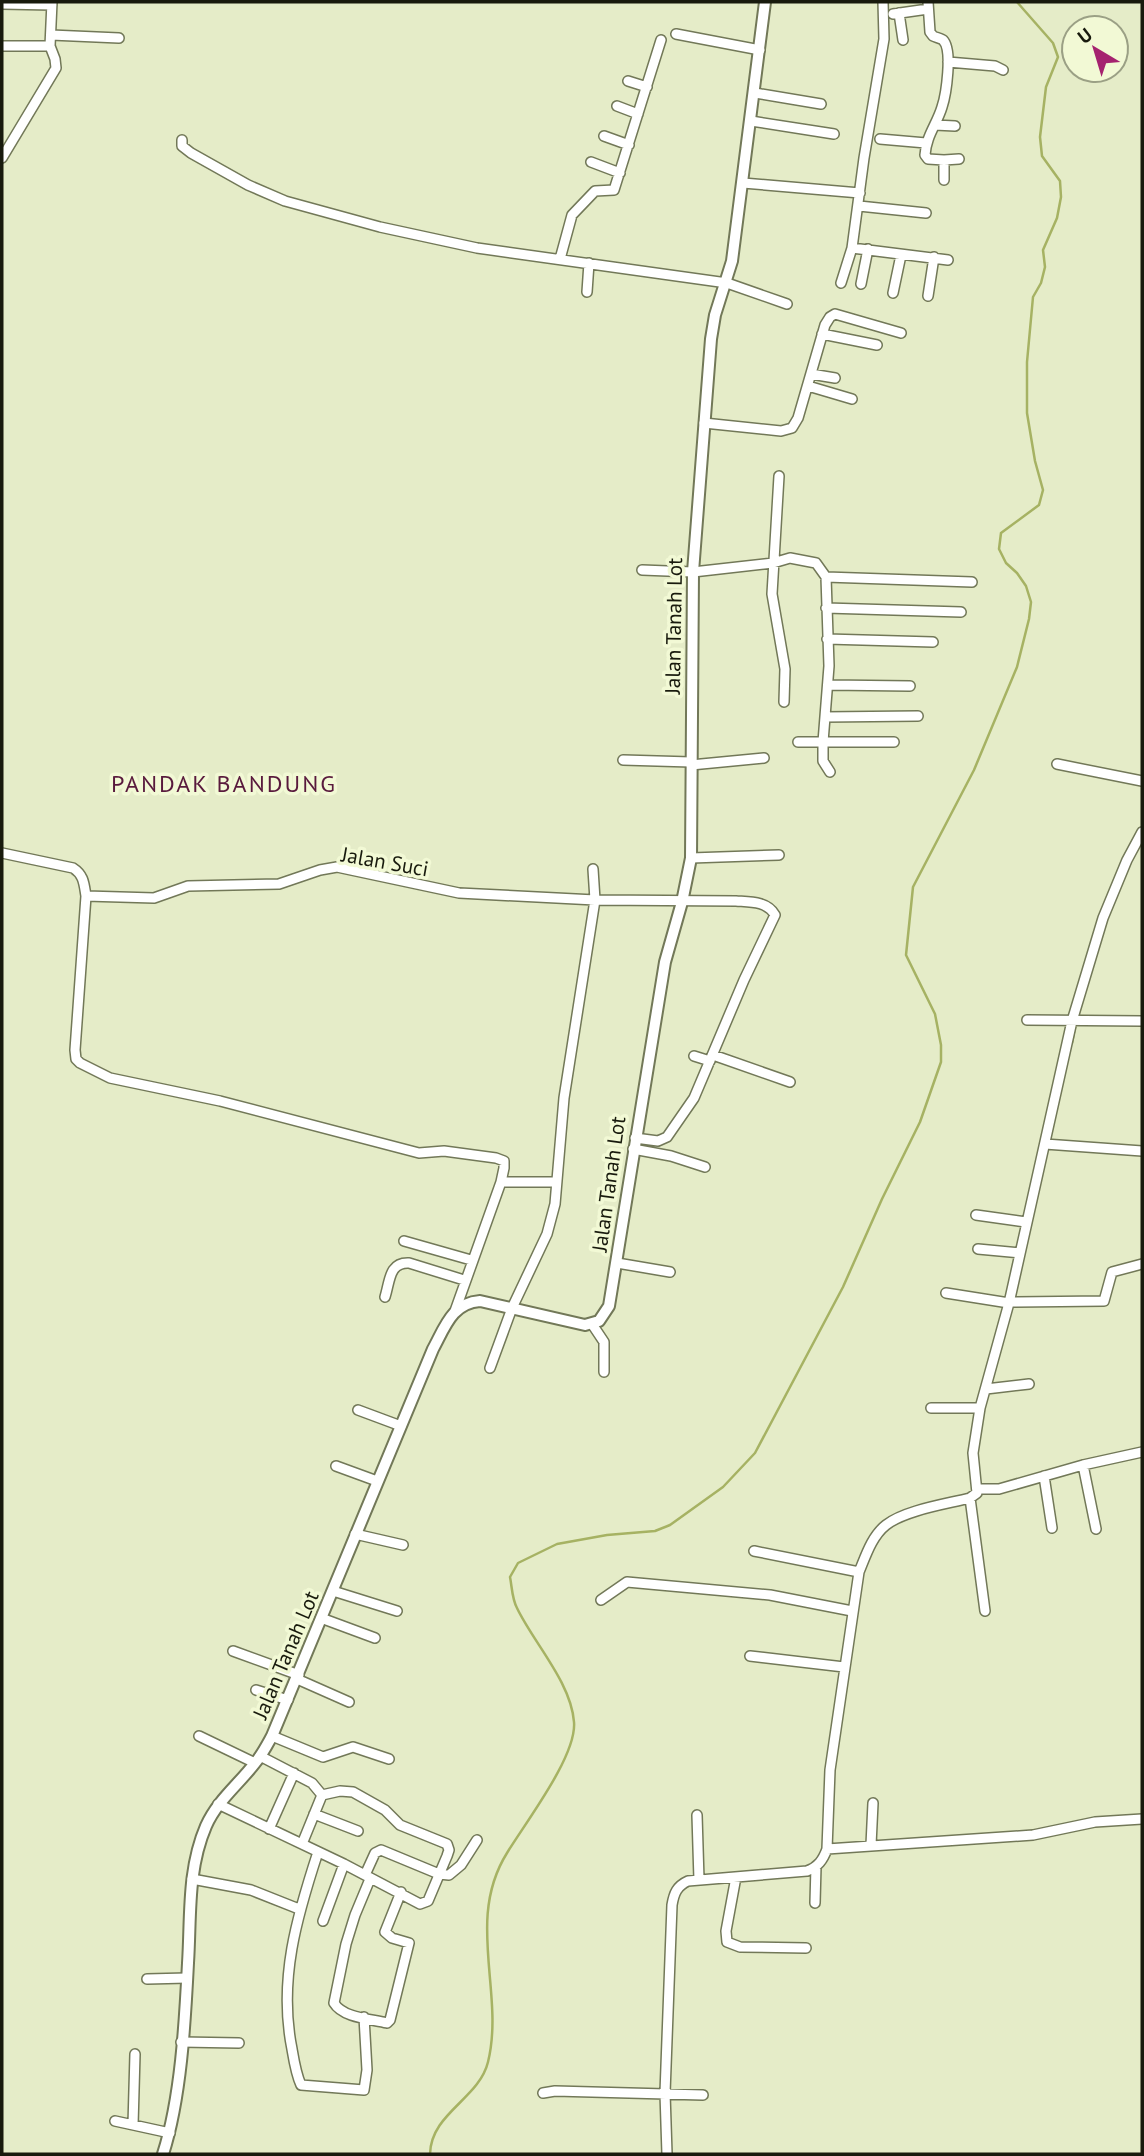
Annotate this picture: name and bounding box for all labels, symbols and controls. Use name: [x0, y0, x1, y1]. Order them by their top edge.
north arrow: [1060, 14, 1130, 84]
text: U: [1072, 22, 1097, 49]
street label: Jalan Tanah Lot: [659, 558, 688, 695]
district label: PANDAK BANDUNG: [111, 768, 337, 799]
street label: Jalan Suci: [339, 840, 431, 882]
street label: Jalan Tanah Lot: [586, 1115, 631, 1254]
street label: Jalan Tanah Lot: [246, 1587, 325, 1724]

